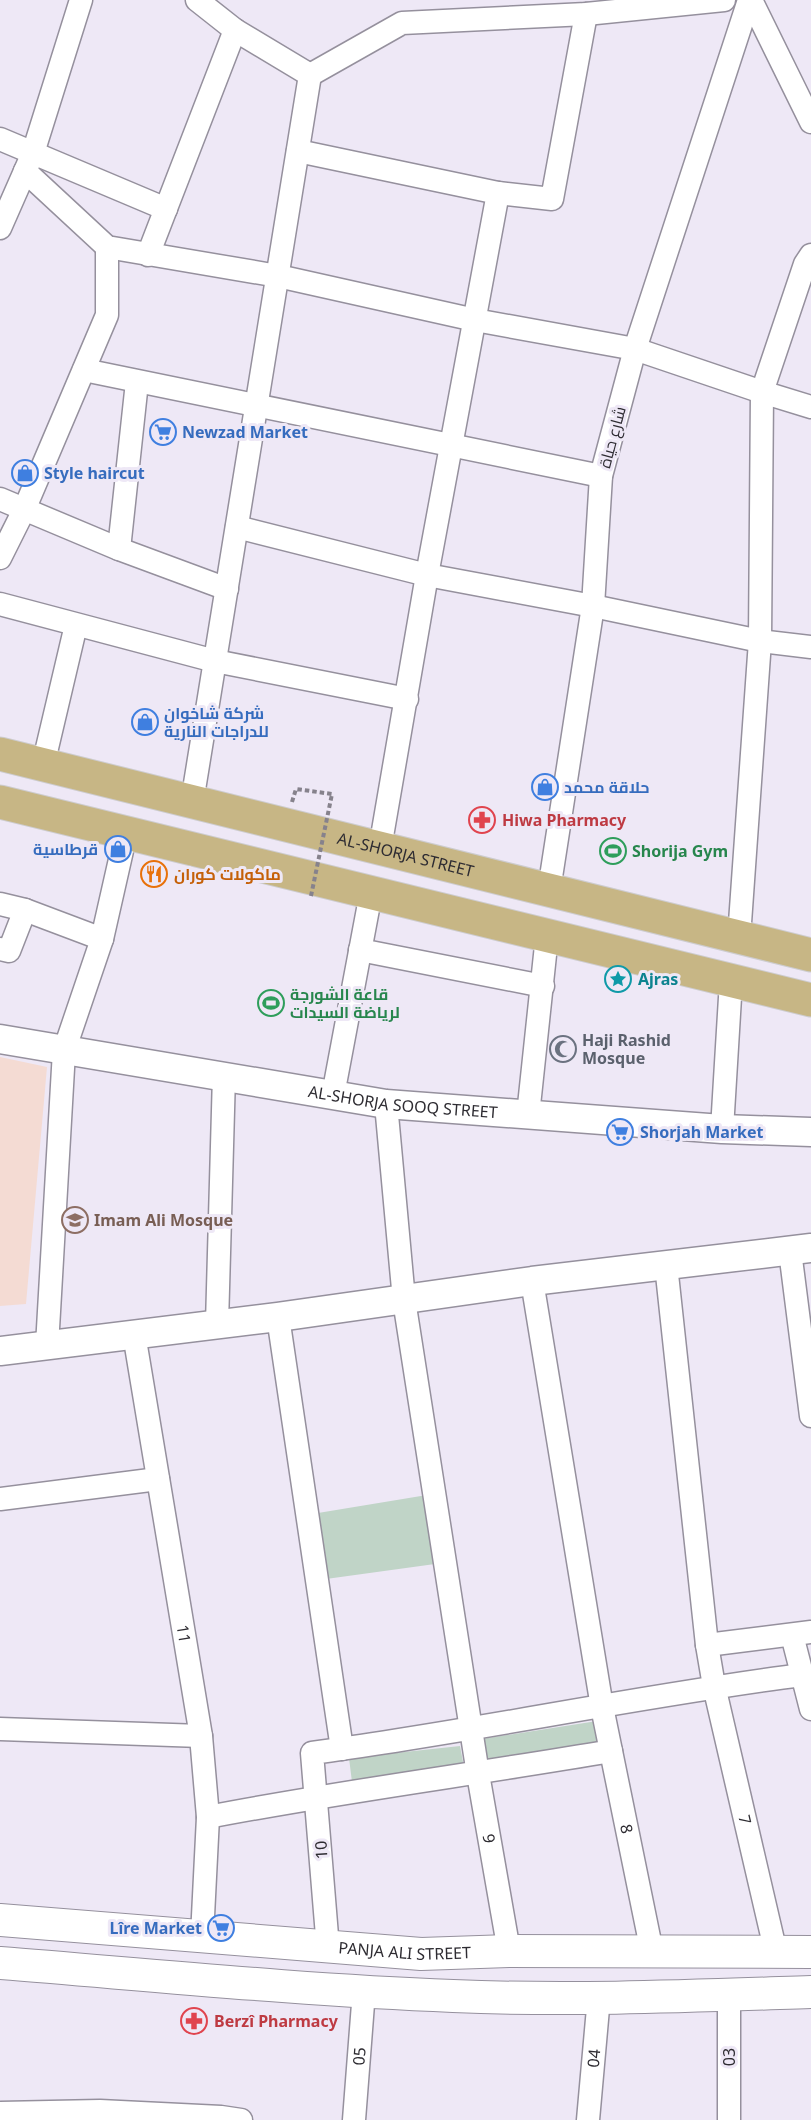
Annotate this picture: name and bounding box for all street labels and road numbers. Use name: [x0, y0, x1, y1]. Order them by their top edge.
street label: شارع حياة: [593, 404, 632, 470]
street label: AL-SHORJA STREET: [335, 827, 476, 882]
street label: AL-SHORJA SOOQ STREET: [307, 1080, 498, 1123]
street label: 11: [172, 1623, 196, 1645]
street label: 7: [733, 1813, 757, 1827]
street label: 8: [615, 1822, 639, 1835]
street label: 9: [478, 1832, 501, 1845]
street label: 10: [309, 1840, 333, 1860]
street label: PANJA ALI STREET: [338, 1936, 471, 1965]
street label: 05: [347, 2046, 371, 2066]
street label: 04: [582, 2048, 605, 2068]
street label: 03: [718, 2048, 740, 2066]

